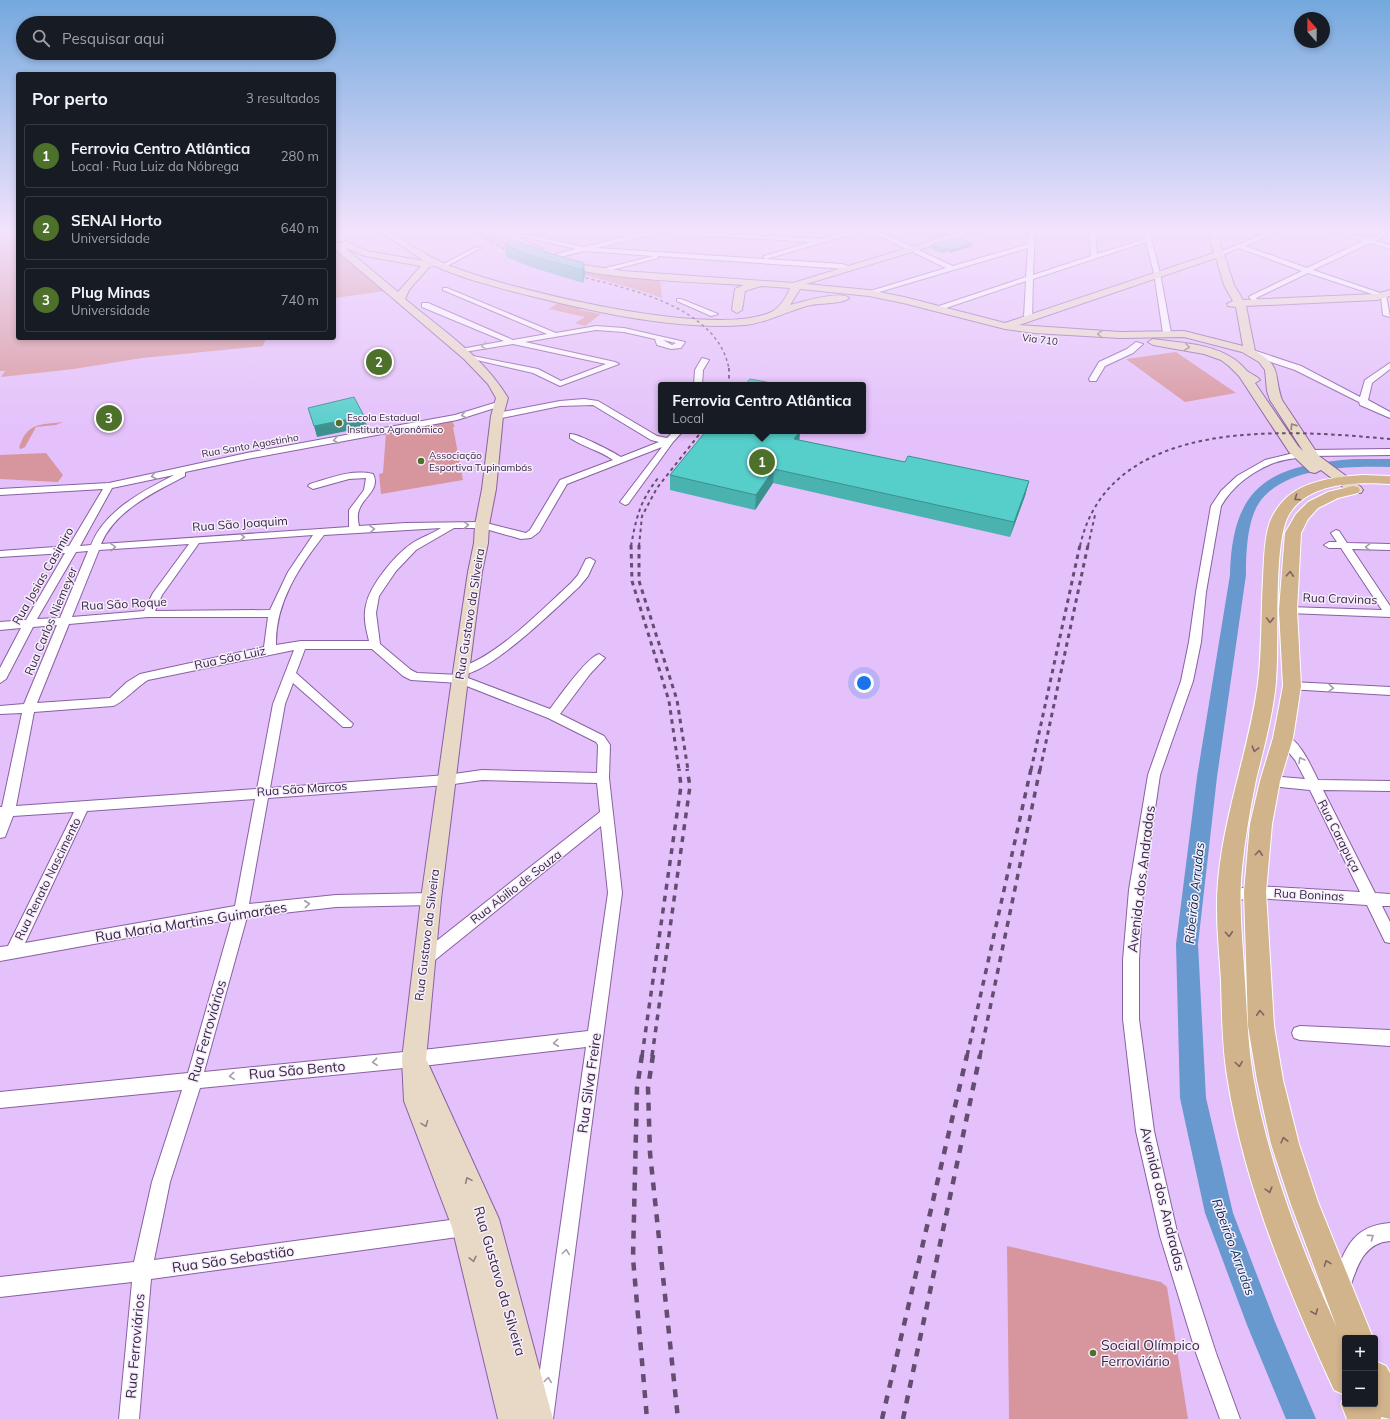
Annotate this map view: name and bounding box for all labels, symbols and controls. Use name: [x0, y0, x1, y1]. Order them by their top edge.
north arrow: [1294, 12, 1330, 48]
search box: [16, 16, 336, 60]
icon: search: [30, 27, 52, 49]
text: Pesquisar aqui: [62, 29, 164, 48]
text: Por perto: [32, 88, 108, 109]
text: 3 resultados: [246, 90, 320, 106]
text: Ferrovia Centro Atlântica: [71, 139, 250, 158]
text: 1: [42, 148, 50, 164]
text: 280 m: [281, 148, 319, 164]
text: Local · Rua Luiz da Nóbrega: [71, 158, 239, 174]
text: SENAI Horto: [71, 211, 162, 230]
text: 2: [42, 220, 50, 236]
text: 640 m: [281, 220, 319, 236]
text: Universidade: [71, 230, 150, 246]
text: Plug Minas: [71, 283, 150, 302]
text: 3: [42, 292, 50, 308]
text: 740 m: [281, 292, 319, 308]
text: Universidade: [71, 302, 150, 318]
one-way arrow: [1097, 330, 1103, 339]
street label: Via 710: [1021, 331, 1059, 348]
one-way arrow: [481, 341, 487, 350]
one-way arrow: [1184, 342, 1190, 351]
pin: 2: [366, 347, 392, 377]
popup: [658, 382, 866, 434]
text: Ferrovia Centro Atlântica: [672, 391, 852, 410]
pin: 3: [96, 403, 122, 433]
one-way arrow: [461, 410, 468, 419]
text: Local: [672, 410, 704, 426]
place label: Escola Estadual Instituto Agronômico: [347, 411, 443, 436]
marker: Escola Estadual Instituto Agronômico: [334, 418, 344, 428]
one-way arrow: [1290, 423, 1298, 430]
street label: Rua Santo Agostinho: [200, 430, 300, 460]
one-way arrow: [333, 435, 340, 444]
pin: 1: [749, 447, 775, 477]
place label: Associação Esportiva Tupinambás: [429, 449, 532, 474]
marker: Associação Esportiva Tupinambás: [416, 456, 426, 466]
one-way arrow: [151, 471, 158, 480]
one-way arrow: [1294, 493, 1301, 501]
street label: Rua São Joaquim: [192, 513, 288, 534]
one-way arrow: [463, 521, 469, 530]
street label: Rua Josias Casimiro: [9, 524, 77, 627]
one-way arrow: [369, 524, 375, 533]
one-way arrow: [239, 533, 245, 542]
one-way arrow: [110, 542, 116, 551]
one-way arrow: [1365, 542, 1371, 551]
street label: Rua Gustavo da Silveira: [452, 547, 487, 681]
street label: Rua Carlos Niemeyer: [21, 564, 80, 677]
one-way arrow: [1286, 571, 1294, 577]
street label: Rua Cravinas: [1302, 590, 1378, 607]
street label: Rua São Roque: [81, 594, 167, 613]
one-way arrow: [1266, 617, 1274, 623]
street label: Rua São Luiz: [193, 643, 267, 672]
your location: [854, 673, 874, 693]
one-way arrow: [1328, 683, 1334, 692]
one-way arrow: [1251, 745, 1259, 752]
one-way arrow: [1298, 757, 1305, 764]
street label: Rua São Marcos: [256, 778, 348, 799]
street label: Rua Carapuça: [1315, 797, 1364, 875]
street label: Avenida dos Andradas: [1123, 804, 1159, 953]
street label: Rua Renato Nascimento: [11, 815, 84, 943]
water label: Ribeirão Arrudas: [1181, 841, 1207, 945]
street label: Rua Abilio de Souza: [467, 846, 564, 927]
one-way arrow: [1254, 850, 1263, 856]
street label: Rua Gustavo da Silveira: [411, 868, 442, 1002]
street label: Rua Boninas: [1273, 885, 1345, 904]
street label: Rua Maria Martins Guimarães: [94, 898, 288, 946]
one-way arrow: [304, 900, 310, 909]
one-way arrow: [1225, 931, 1234, 937]
street label: Rua Ferroviários: [184, 978, 230, 1084]
one-way arrow: [1256, 1010, 1265, 1016]
street label: Rua Silva Freire: [573, 1032, 605, 1134]
one-way arrow: [553, 1038, 559, 1047]
street label: Rua São Bento: [248, 1057, 346, 1083]
one-way arrow: [372, 1058, 378, 1067]
one-way arrow: [1234, 1061, 1243, 1067]
one-way arrow: [229, 1071, 235, 1080]
one-way arrow: [421, 1120, 429, 1127]
street label: Avenida dos Andradas: [1136, 1125, 1190, 1273]
one-way arrow: [1280, 1137, 1289, 1144]
one-way arrow: [465, 1177, 473, 1185]
one-way arrow: [1264, 1186, 1273, 1193]
water label: Ribeirão Arrudas: [1209, 1196, 1259, 1298]
street label: Rua Gustavo da Silveira: [470, 1204, 530, 1358]
one-way arrow: [1367, 1235, 1374, 1242]
street label: Rua São Sebastião: [171, 1242, 295, 1276]
one-way arrow: [561, 1248, 570, 1255]
one-way arrow: [468, 1256, 477, 1263]
one-way arrow: [1323, 1259, 1332, 1266]
street label: Rua Ferroviários: [121, 1293, 149, 1399]
one-way arrow: [1310, 1308, 1318, 1315]
map controls: [1342, 1335, 1378, 1407]
button: +: [1342, 1335, 1378, 1371]
place label: Social Olímpico Ferroviário: [1101, 1336, 1200, 1370]
marker: Social Olímpico Ferroviário: [1088, 1348, 1098, 1358]
button: −: [1342, 1371, 1378, 1407]
one-way arrow: [543, 1377, 552, 1383]

